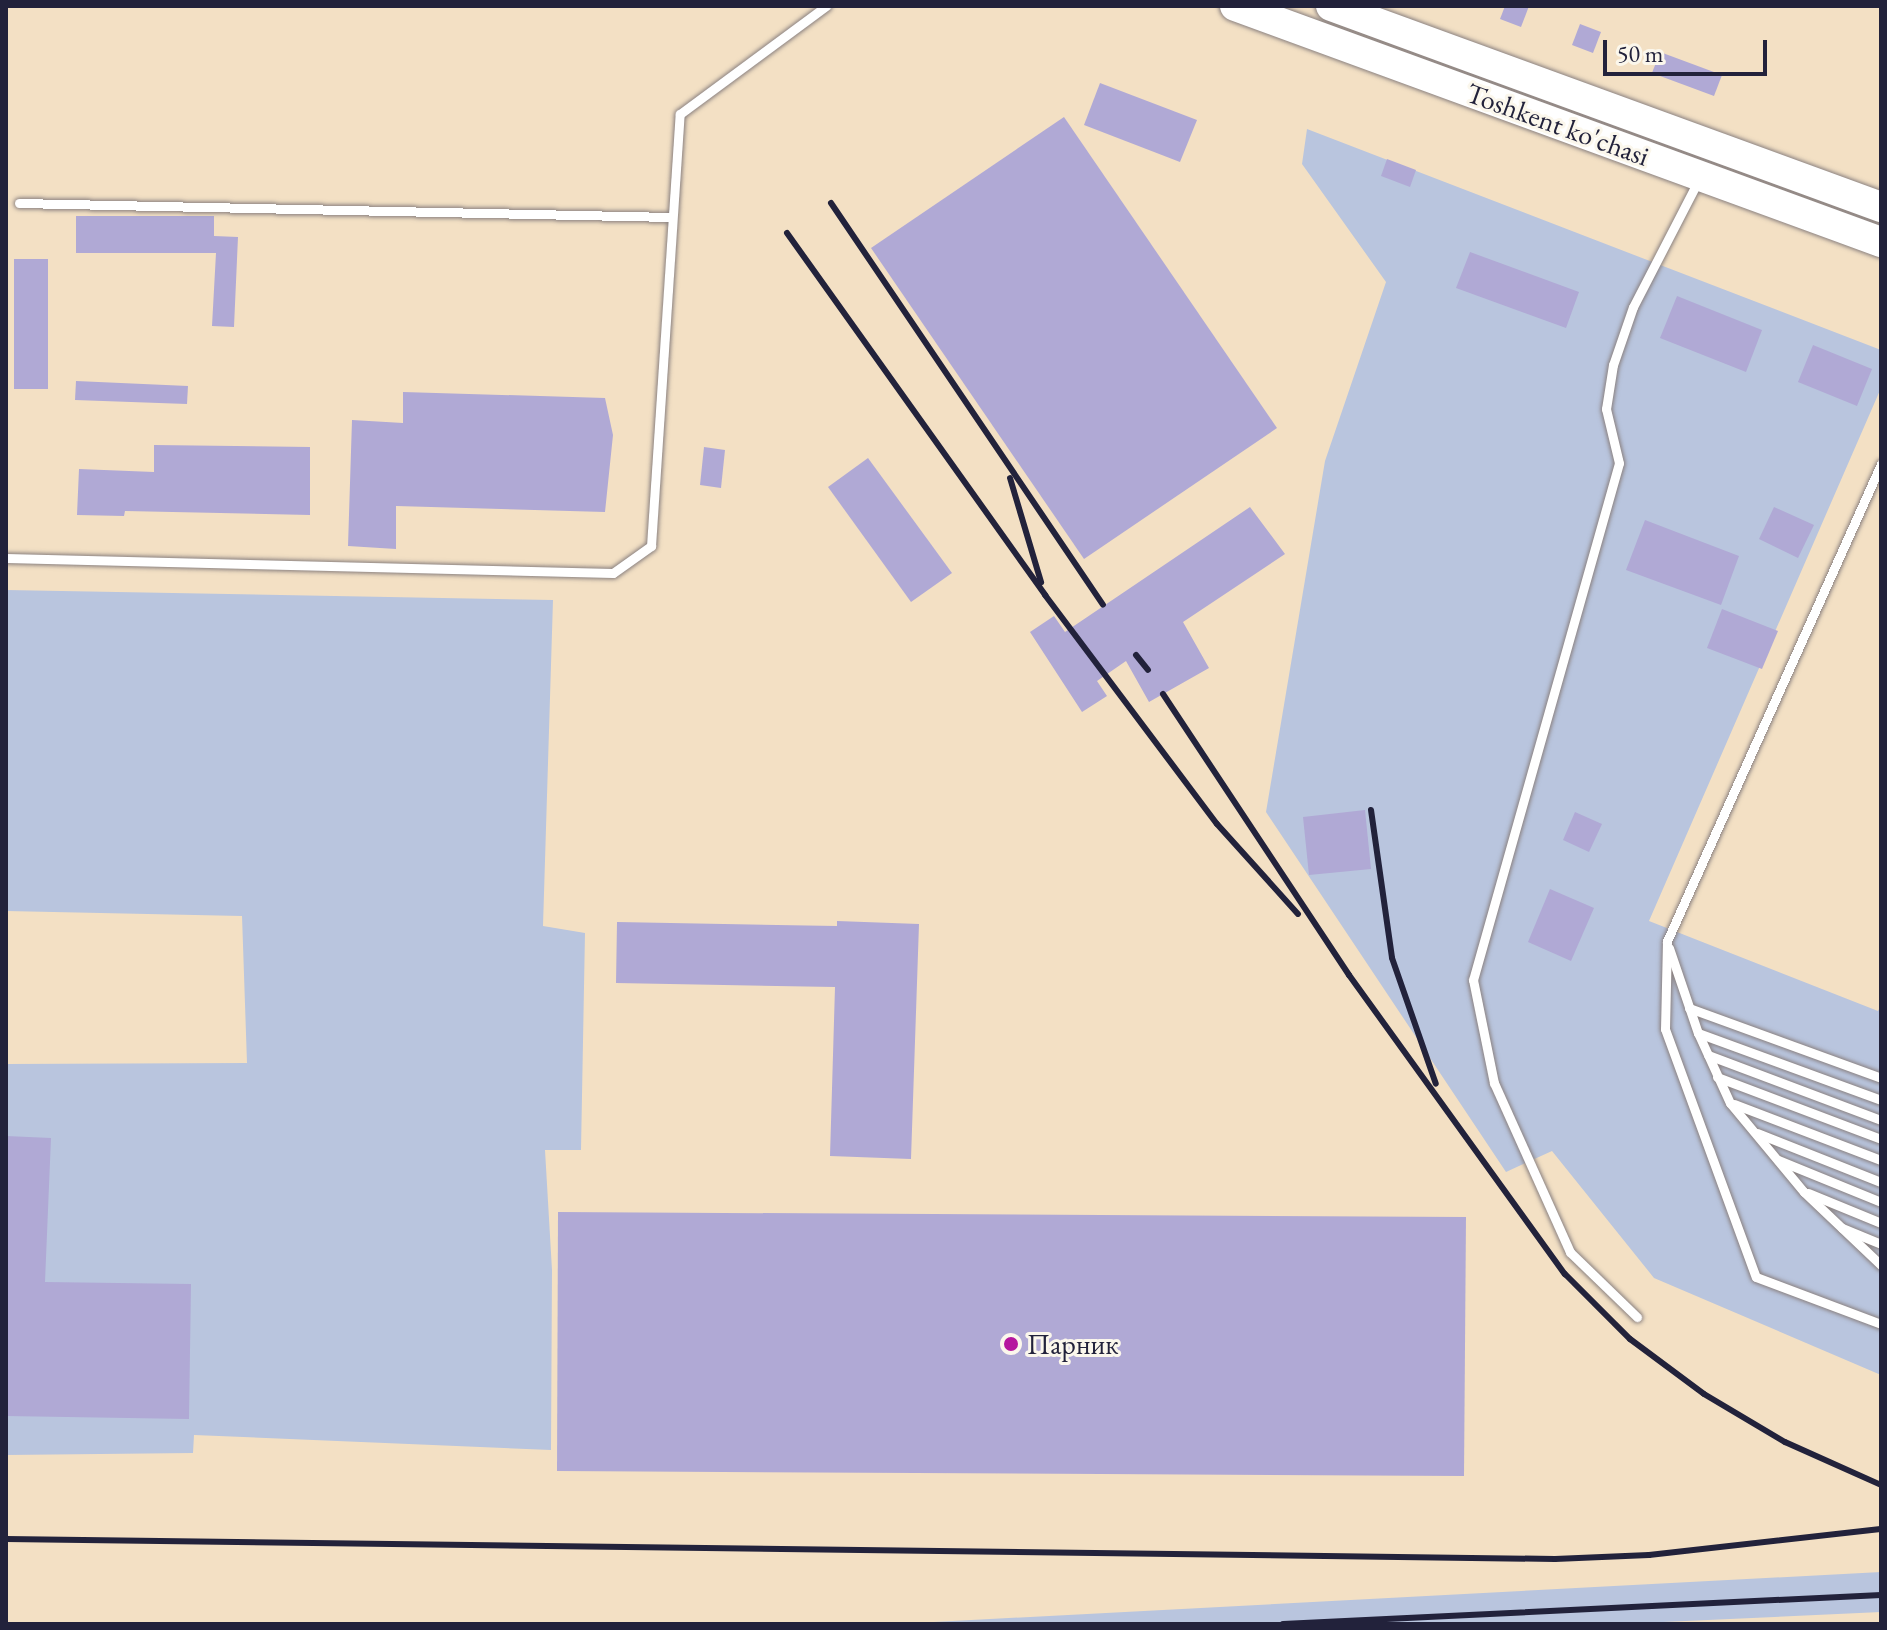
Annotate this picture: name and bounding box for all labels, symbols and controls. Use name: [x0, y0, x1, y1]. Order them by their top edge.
scale bar: [1607, 24, 1771, 74]
text: 50 m: [1617, 38, 1664, 69]
street label: Toshkent ko'chasi: [1462, 75, 1654, 173]
place label: Парник: [1027, 1327, 1119, 1361]
marker: Парник: [1002, 1335, 1020, 1353]

